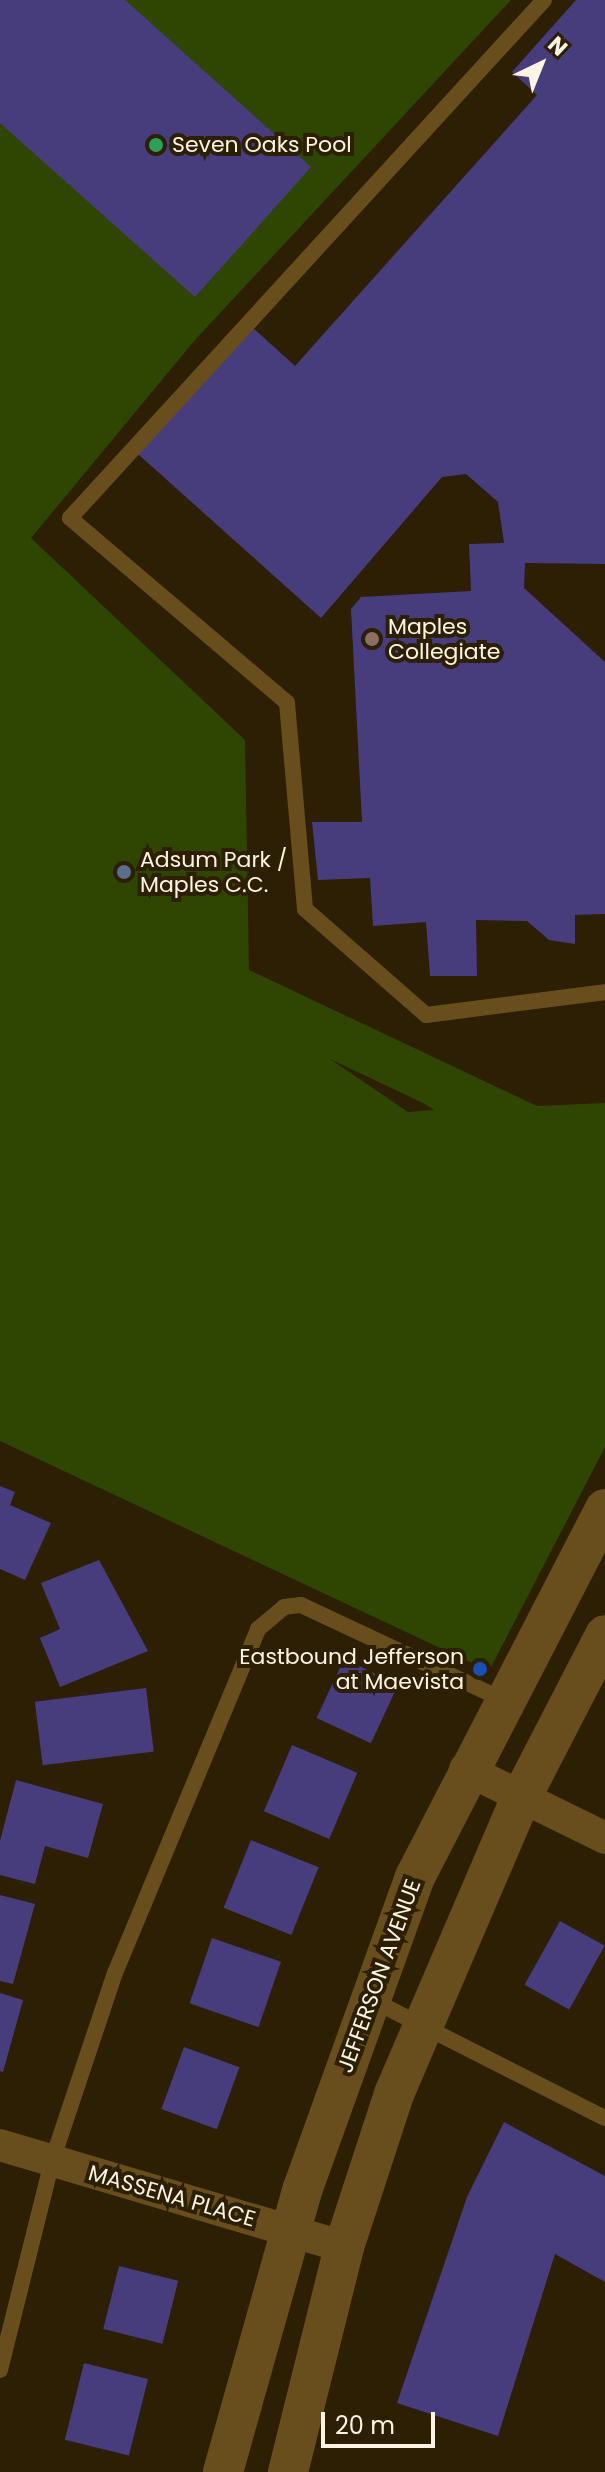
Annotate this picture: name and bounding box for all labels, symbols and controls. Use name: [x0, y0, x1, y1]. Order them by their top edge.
north arrow: [501, 24, 581, 104]
text: N: [541, 29, 574, 63]
place label: Seven Oaks Pool: [172, 132, 352, 158]
marker: Seven Oaks Pool: [147, 136, 165, 154]
place label: Maples Collegiate: [388, 613, 500, 664]
marker: Maples Collegiate: [363, 630, 381, 648]
place label: Adsum Park / Maples C.C.: [140, 846, 287, 898]
marker: Adsum Park / Maples C.C.: [115, 863, 133, 881]
place label: Eastbound Jefferson at Maevista: [239, 1643, 464, 1694]
marker: Eastbound Jefferson at Maevista: [471, 1660, 489, 1678]
street label: JEFFERSON AVENUE: [332, 1876, 426, 2076]
street label: MASSENA PLACE: [86, 2160, 258, 2232]
scale bar: [325, 2396, 439, 2446]
text: 20 m: [335, 2409, 395, 2442]

